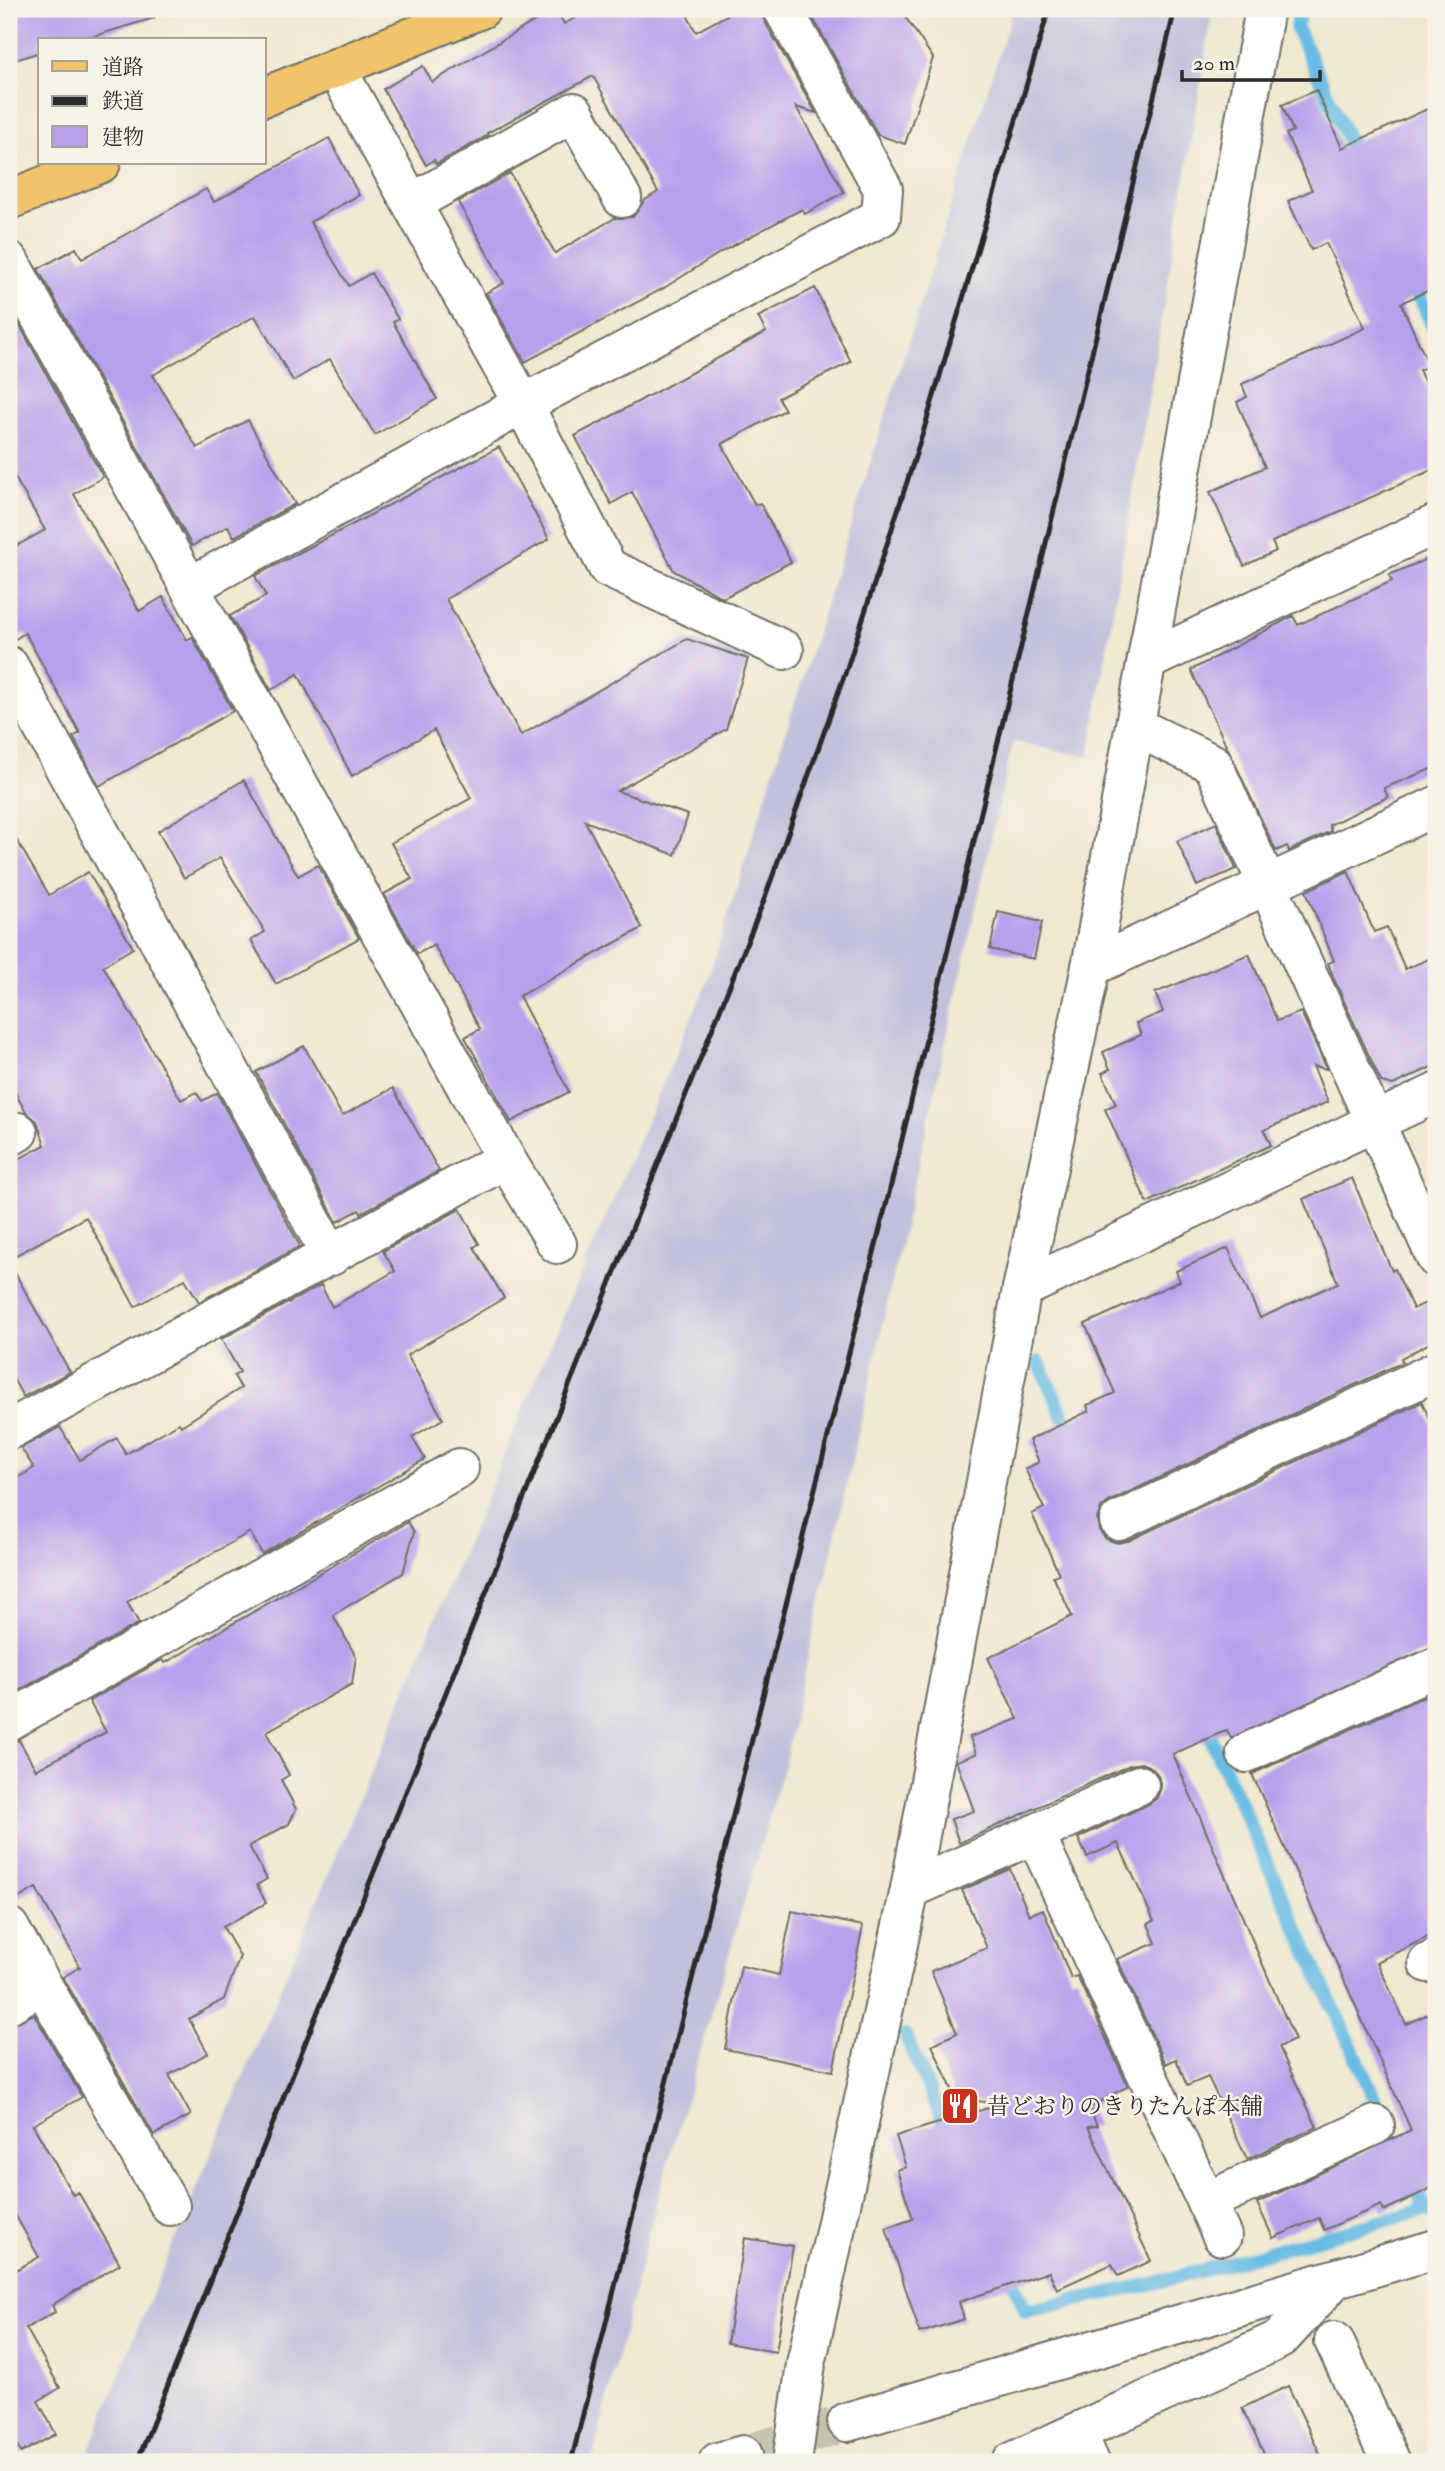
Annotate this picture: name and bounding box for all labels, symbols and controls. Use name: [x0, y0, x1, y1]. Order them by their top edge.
legend: [38, 38, 266, 164]
scale bar: [1182, 38, 1321, 82]
text: 20 m: [1193, 50, 1235, 77]
text: 道路: [102, 54, 144, 81]
text: 鉄道: [102, 88, 144, 115]
text: 建物: [102, 124, 144, 151]
restaurant icon: 昔どおりのきりたんぽ本舗: [939, 2085, 981, 2127]
place label: 昔どおりのきりたんぽ本舗: [987, 2092, 1263, 2121]

